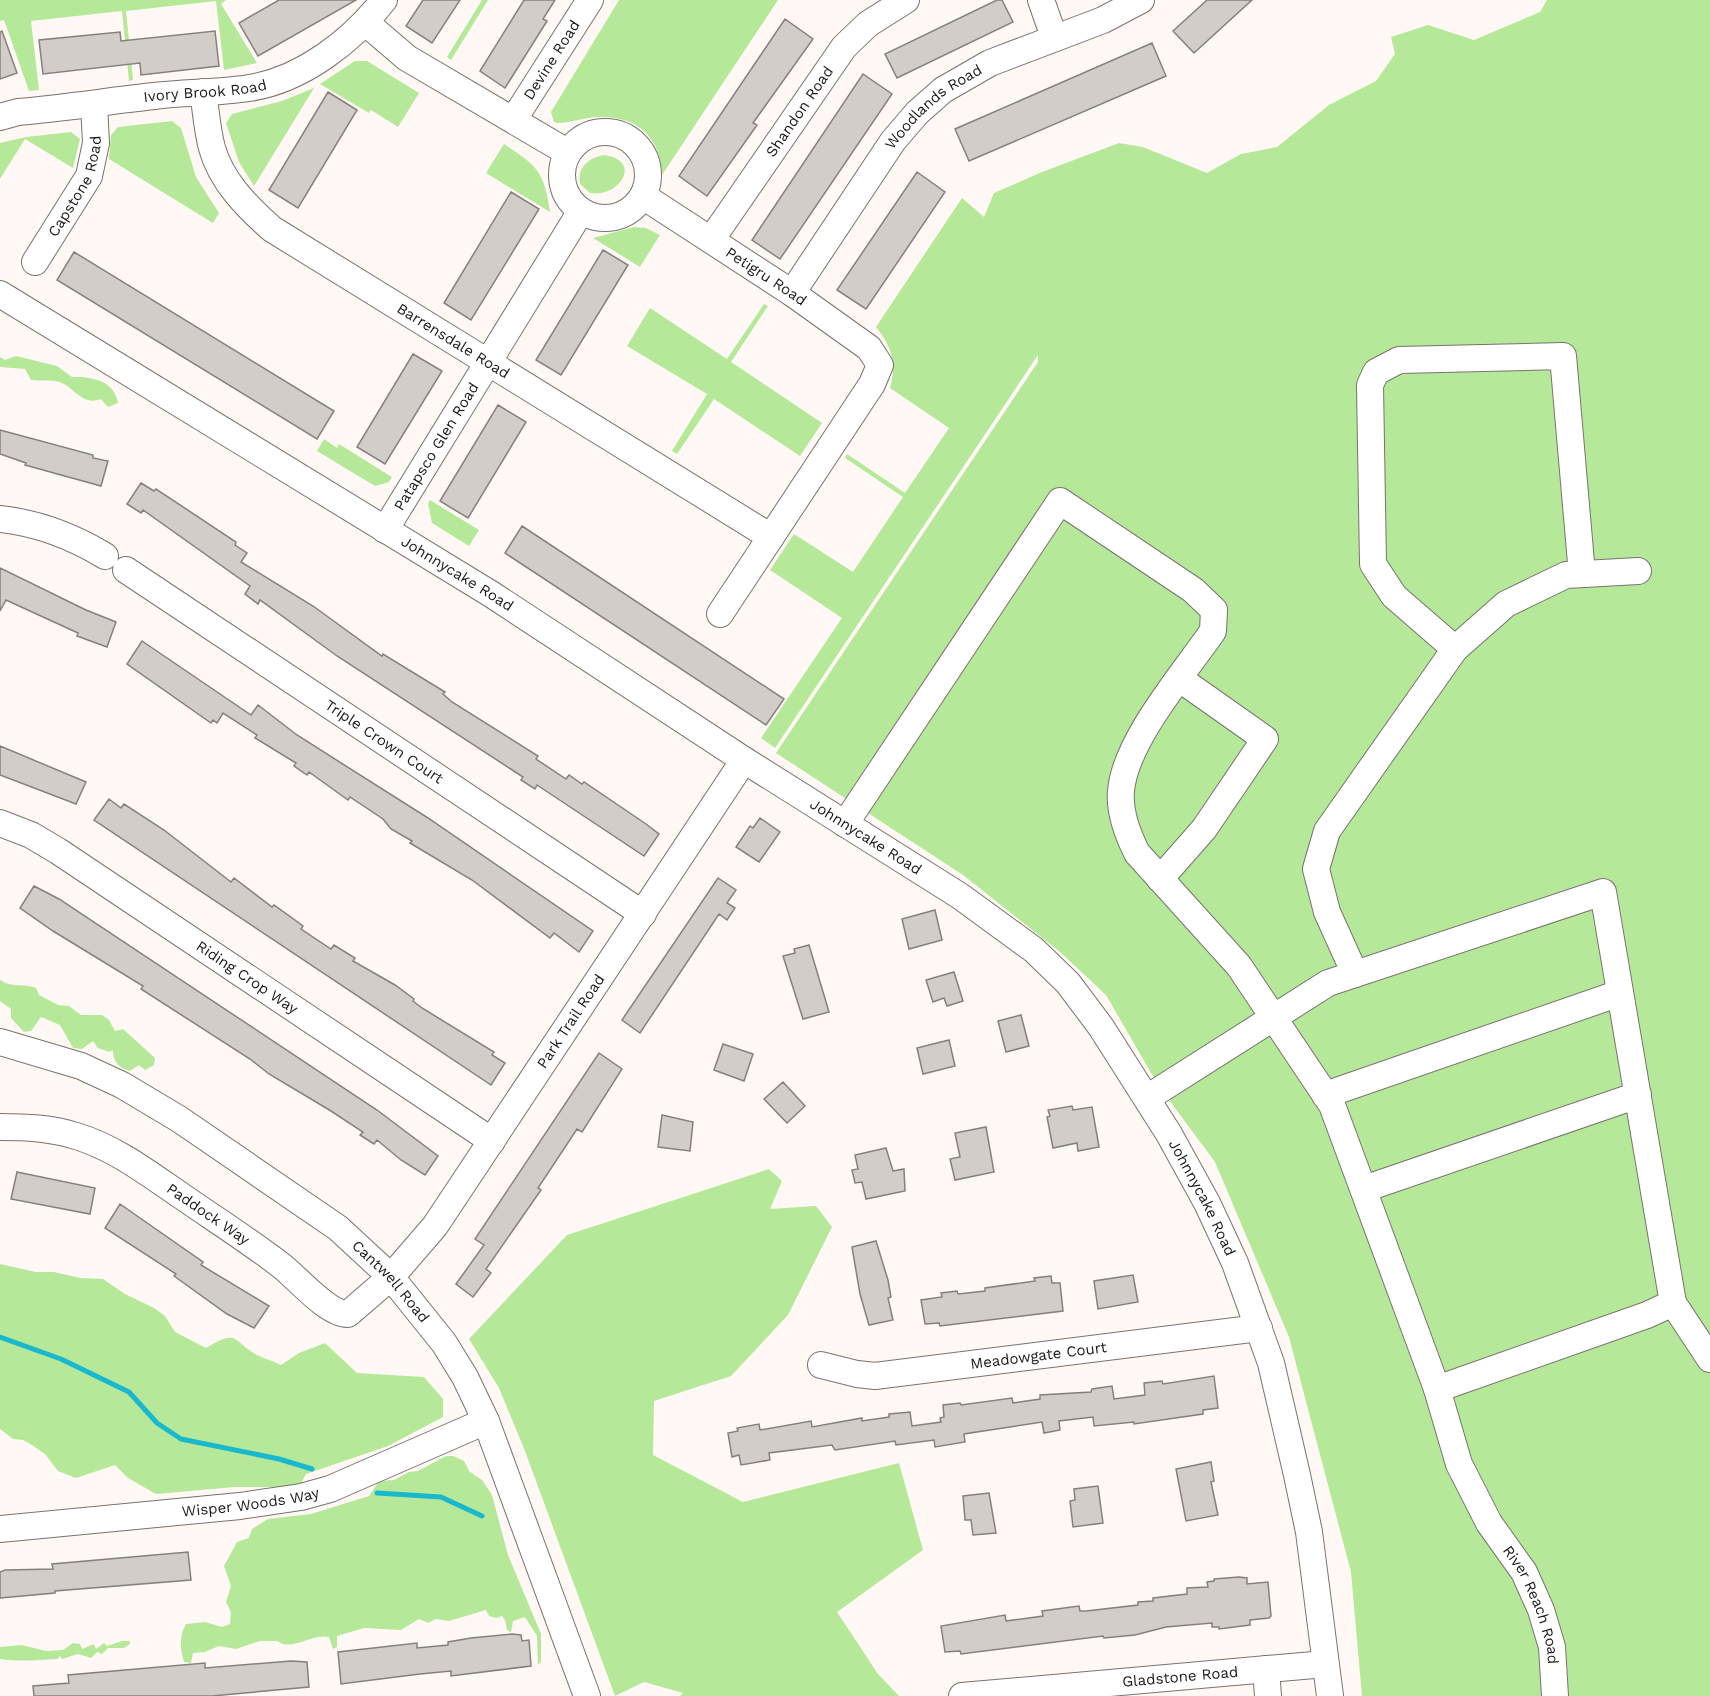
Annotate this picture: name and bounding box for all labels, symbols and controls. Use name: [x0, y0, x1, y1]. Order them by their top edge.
street label: Devine Road: [520, 17, 584, 103]
street label: Woodlands Road: [881, 61, 985, 153]
street label: Shandon Road: [762, 63, 837, 160]
street label: Ivory Brook Road: [143, 76, 269, 106]
street label: Capstone Road: [44, 135, 105, 240]
street label: Petigru Road: [722, 243, 810, 309]
street label: Barrensdale Road: [394, 299, 513, 382]
street label: Patapsco Glen Road: [390, 379, 483, 514]
street label: Johnnycake Road: [398, 532, 517, 615]
street label: Triple Crown Court: [321, 696, 447, 788]
street label: Johnnycake Road: [807, 795, 925, 879]
street label: Riding Crop Way: [193, 937, 302, 1018]
street label: Park Trail Road: [533, 971, 608, 1072]
street label: Johnnycake Road: [1165, 1136, 1239, 1259]
street label: Paddock Way: [163, 1180, 253, 1249]
street label: Cantwell Road: [348, 1237, 433, 1326]
street label: Meadowgate Court: [969, 1338, 1108, 1373]
street label: Wisper Woods Way: [181, 1483, 322, 1521]
street label: River Reach Road: [1499, 1542, 1562, 1665]
street label: Gladstone Road: [1121, 1663, 1239, 1691]

